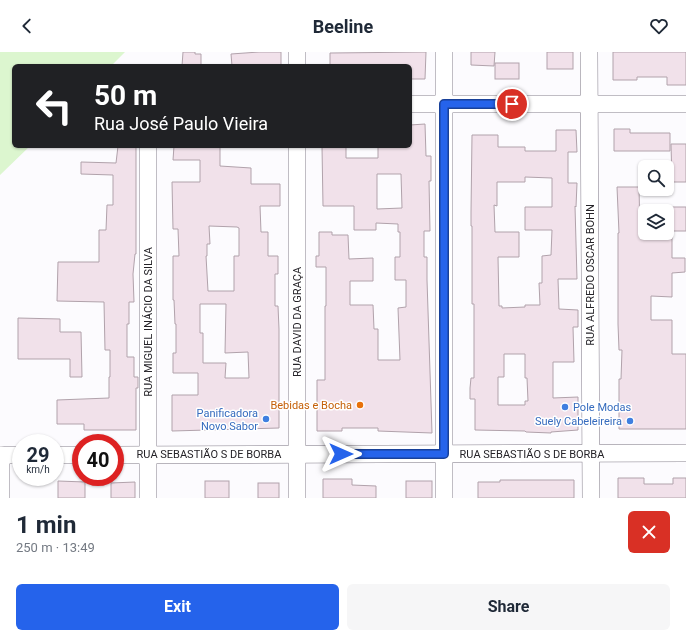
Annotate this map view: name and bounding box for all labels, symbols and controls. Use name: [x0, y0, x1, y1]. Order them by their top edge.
icon: back: [16, 15, 38, 37]
icon: heart: [648, 15, 670, 37]
text: Beeline: [313, 16, 373, 37]
text: 50 m: [94, 79, 157, 112]
icon: left: [28, 80, 80, 132]
pin: [495, 87, 529, 121]
icon: arrive: [501, 93, 523, 115]
text: Rua José Paulo Vieira: [94, 113, 268, 134]
map controls: [638, 160, 674, 240]
button: search: [638, 160, 674, 196]
street label: RUA ALFREDO OSCAR BOHN: [584, 204, 597, 346]
button: layers: [638, 204, 674, 240]
street label: RUA MIGUEL INÁCIO DA SILVA: [142, 246, 155, 397]
street label: RUA DAVID DA GRAÇA: [291, 266, 304, 377]
place label: Bebidas e Bocha: [270, 399, 352, 412]
marker: Bebidas e Bocha: [355, 400, 365, 410]
place label: Pole Modas: [573, 401, 631, 414]
marker: Pole Modas: [560, 402, 570, 412]
place label: Panificadora Novo Sabor: [197, 407, 258, 433]
marker: Panificadora Novo Sabor: [261, 414, 271, 424]
place label: Suely Cabeleireira: [535, 415, 622, 428]
marker: Suely Cabeleireira: [625, 416, 635, 426]
position arrow: [320, 433, 362, 475]
speed limit sign: 40: [72, 434, 124, 486]
text: 29: [27, 443, 49, 467]
street label: RUA SEBASTIÃO S DE BORBA: [137, 448, 282, 461]
street label: RUA SEBASTIÃO S DE BORBA: [460, 448, 605, 461]
text: km/h: [26, 464, 50, 475]
text: 1 min: [16, 511, 76, 539]
button: close: [628, 511, 670, 553]
text: 250 m · 13:49: [16, 540, 95, 555]
button: Exit: [16, 584, 339, 630]
button: Share: [347, 584, 670, 630]

